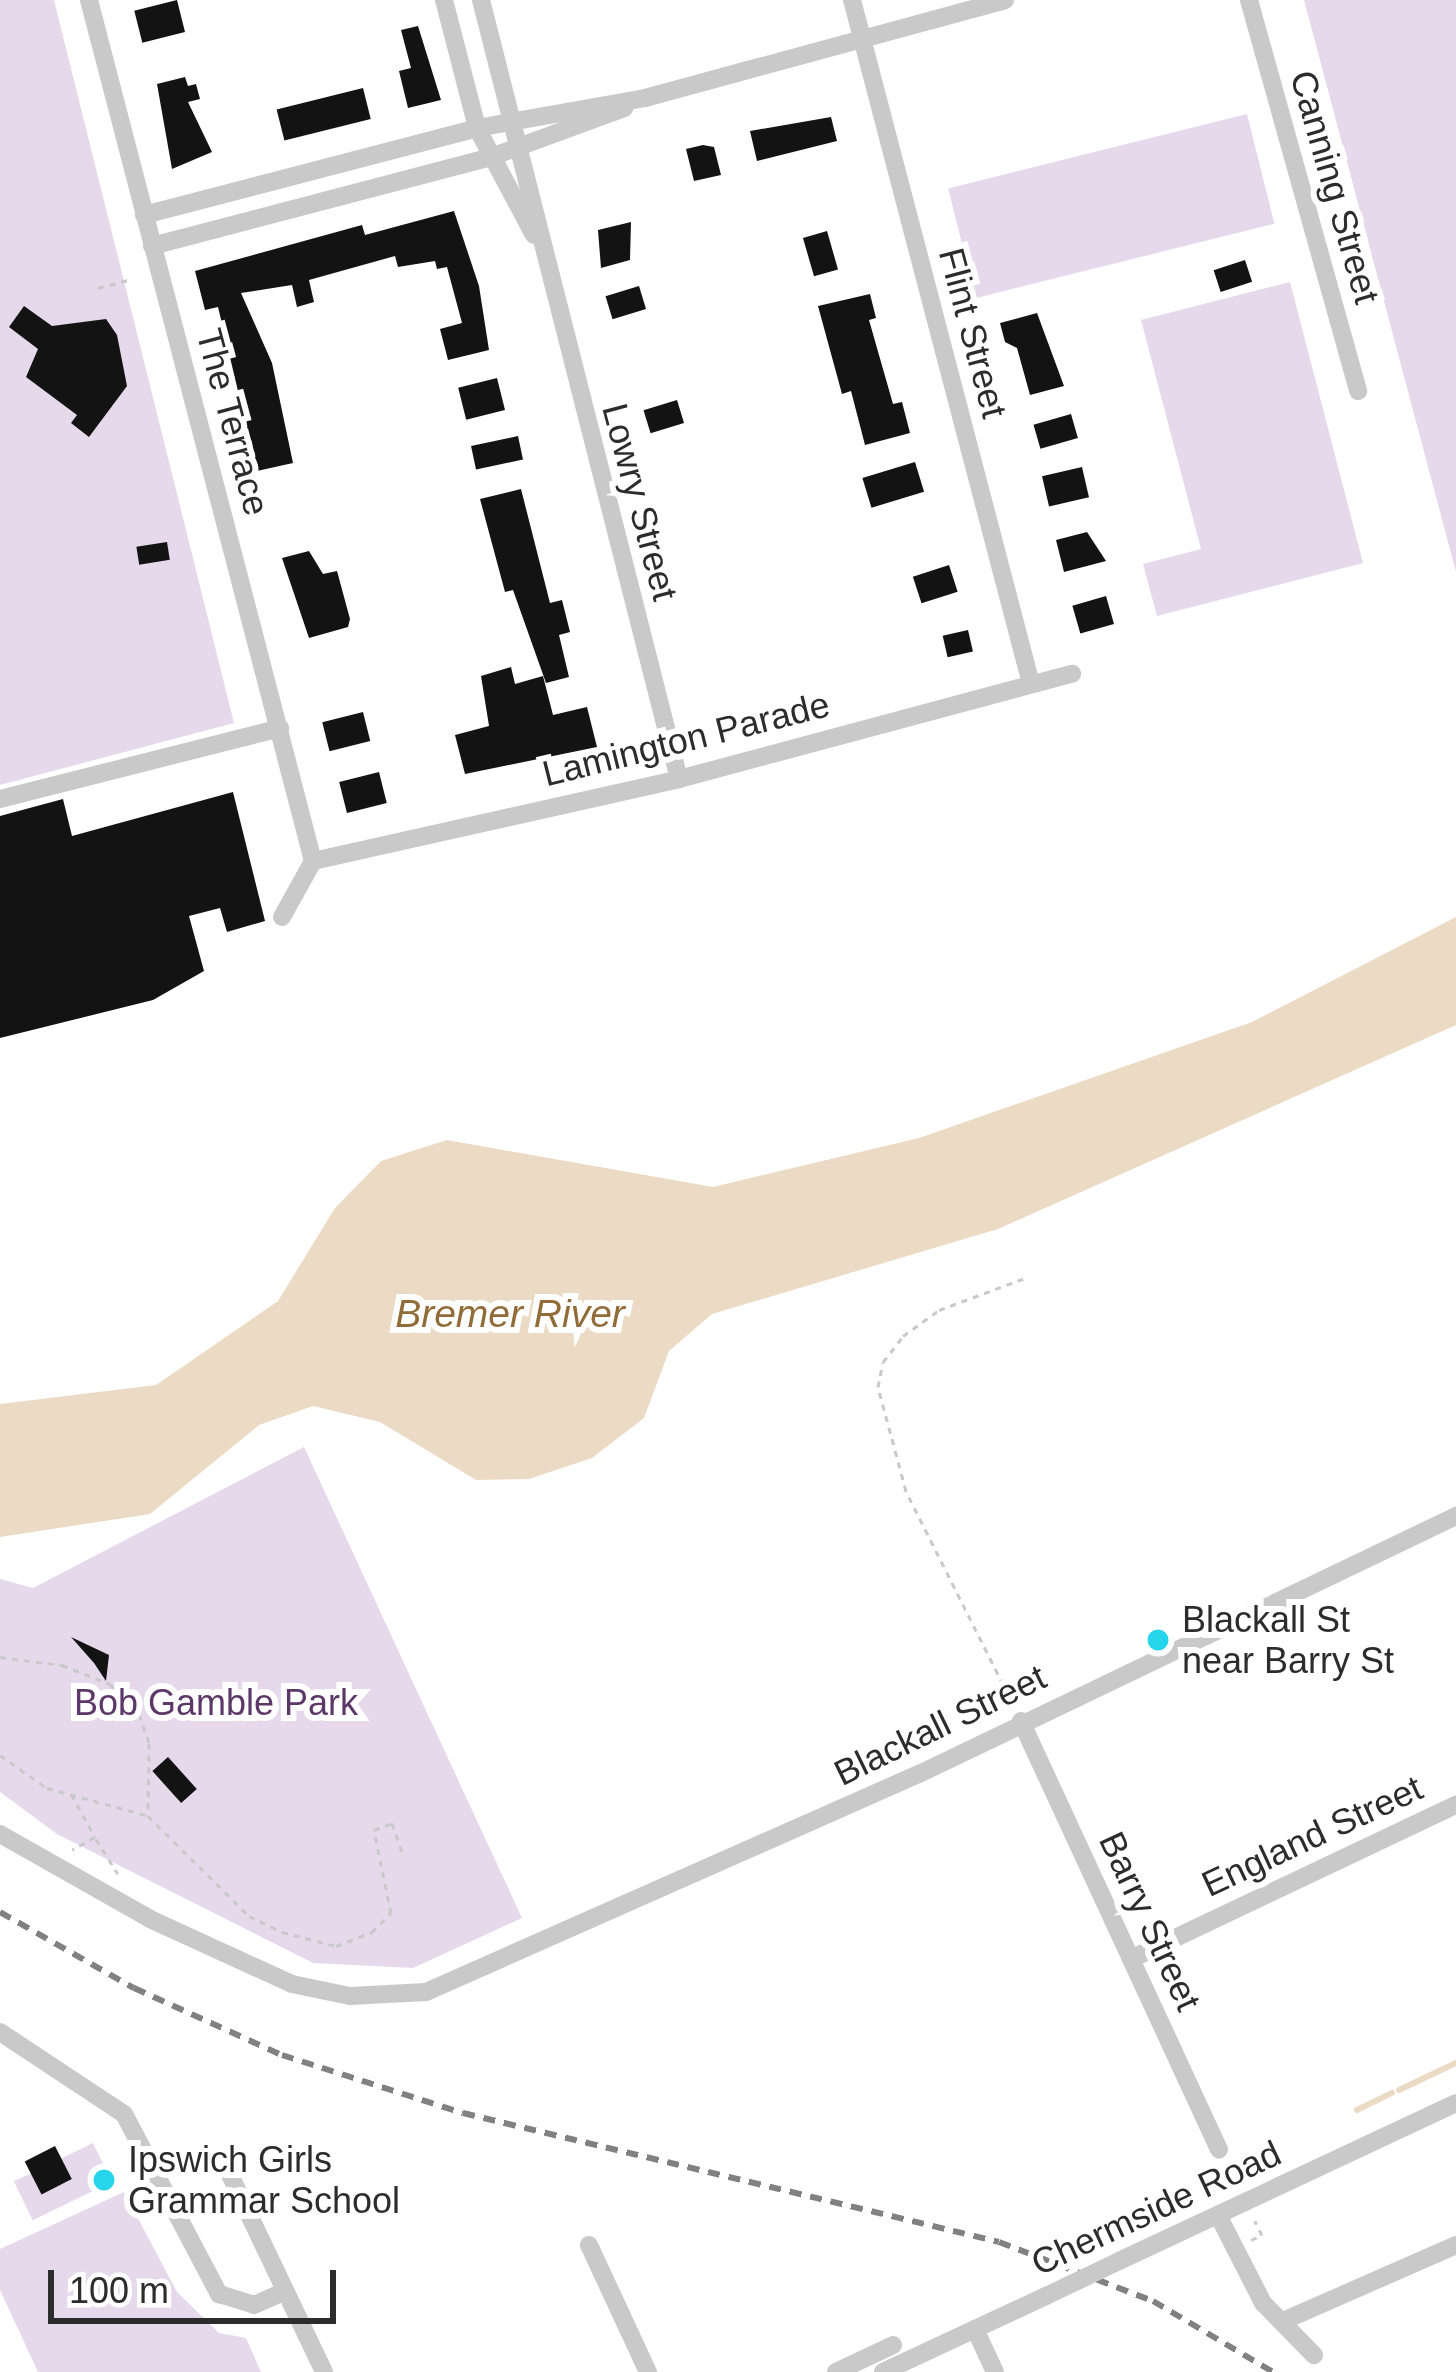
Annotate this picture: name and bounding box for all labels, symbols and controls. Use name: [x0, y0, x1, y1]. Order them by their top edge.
street label: Canning Street: [1281, 66, 1389, 308]
street label: Flint Street: [930, 243, 1016, 423]
street label: The Terrace: [187, 324, 279, 520]
street label: Lowry Street: [593, 399, 687, 605]
street label: Lamington Parade: [538, 682, 834, 796]
water label: Bremer River: [395, 1291, 625, 1337]
place label: Blackall St near Barry St: [1182, 1597, 1394, 1682]
marker: Blackall St near Barry St: [1145, 1627, 1171, 1653]
street label: Blackall Street: [827, 1655, 1053, 1795]
park label: Bob Gamble Park: [74, 1681, 358, 1725]
street label: England Street: [1195, 1766, 1429, 1906]
street label: Barry Street: [1090, 1825, 1210, 2017]
street label: Chermside Road: [1024, 2131, 1288, 2285]
place label: Ipswich Girls Grammar School: [128, 2137, 400, 2222]
marker: Ipswich Girls Grammar School: [91, 2167, 117, 2193]
scale bar: [54, 2246, 342, 2320]
text: 100 m: [69, 2270, 169, 2311]

